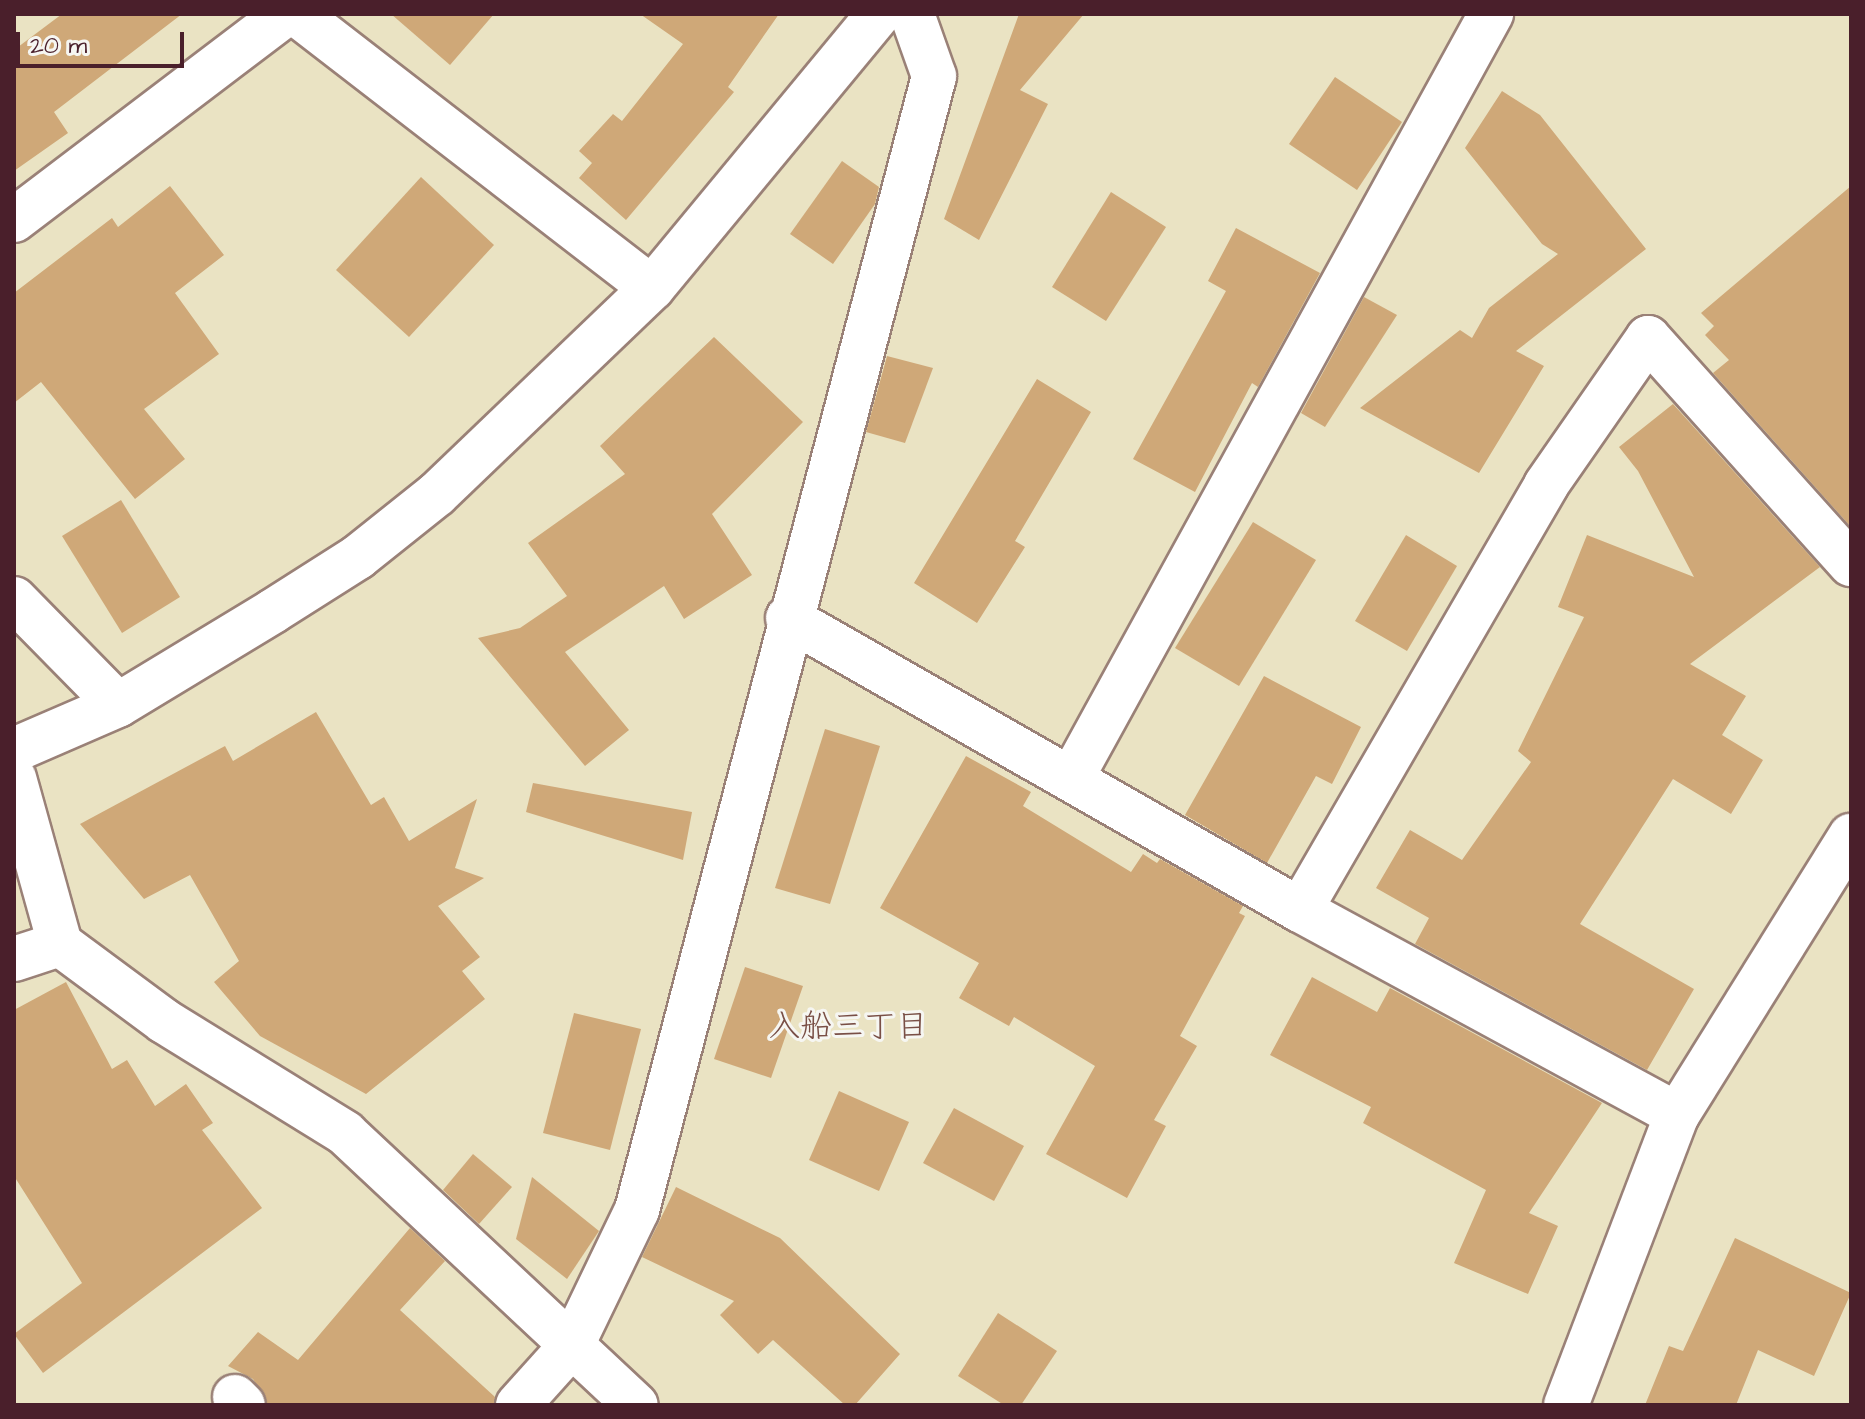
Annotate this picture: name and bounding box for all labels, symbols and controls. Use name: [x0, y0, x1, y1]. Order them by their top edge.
scale bar: [20, 16, 188, 66]
text: 20 m: [30, 29, 87, 63]
district label: 入船三丁目: [768, 1008, 928, 1046]

